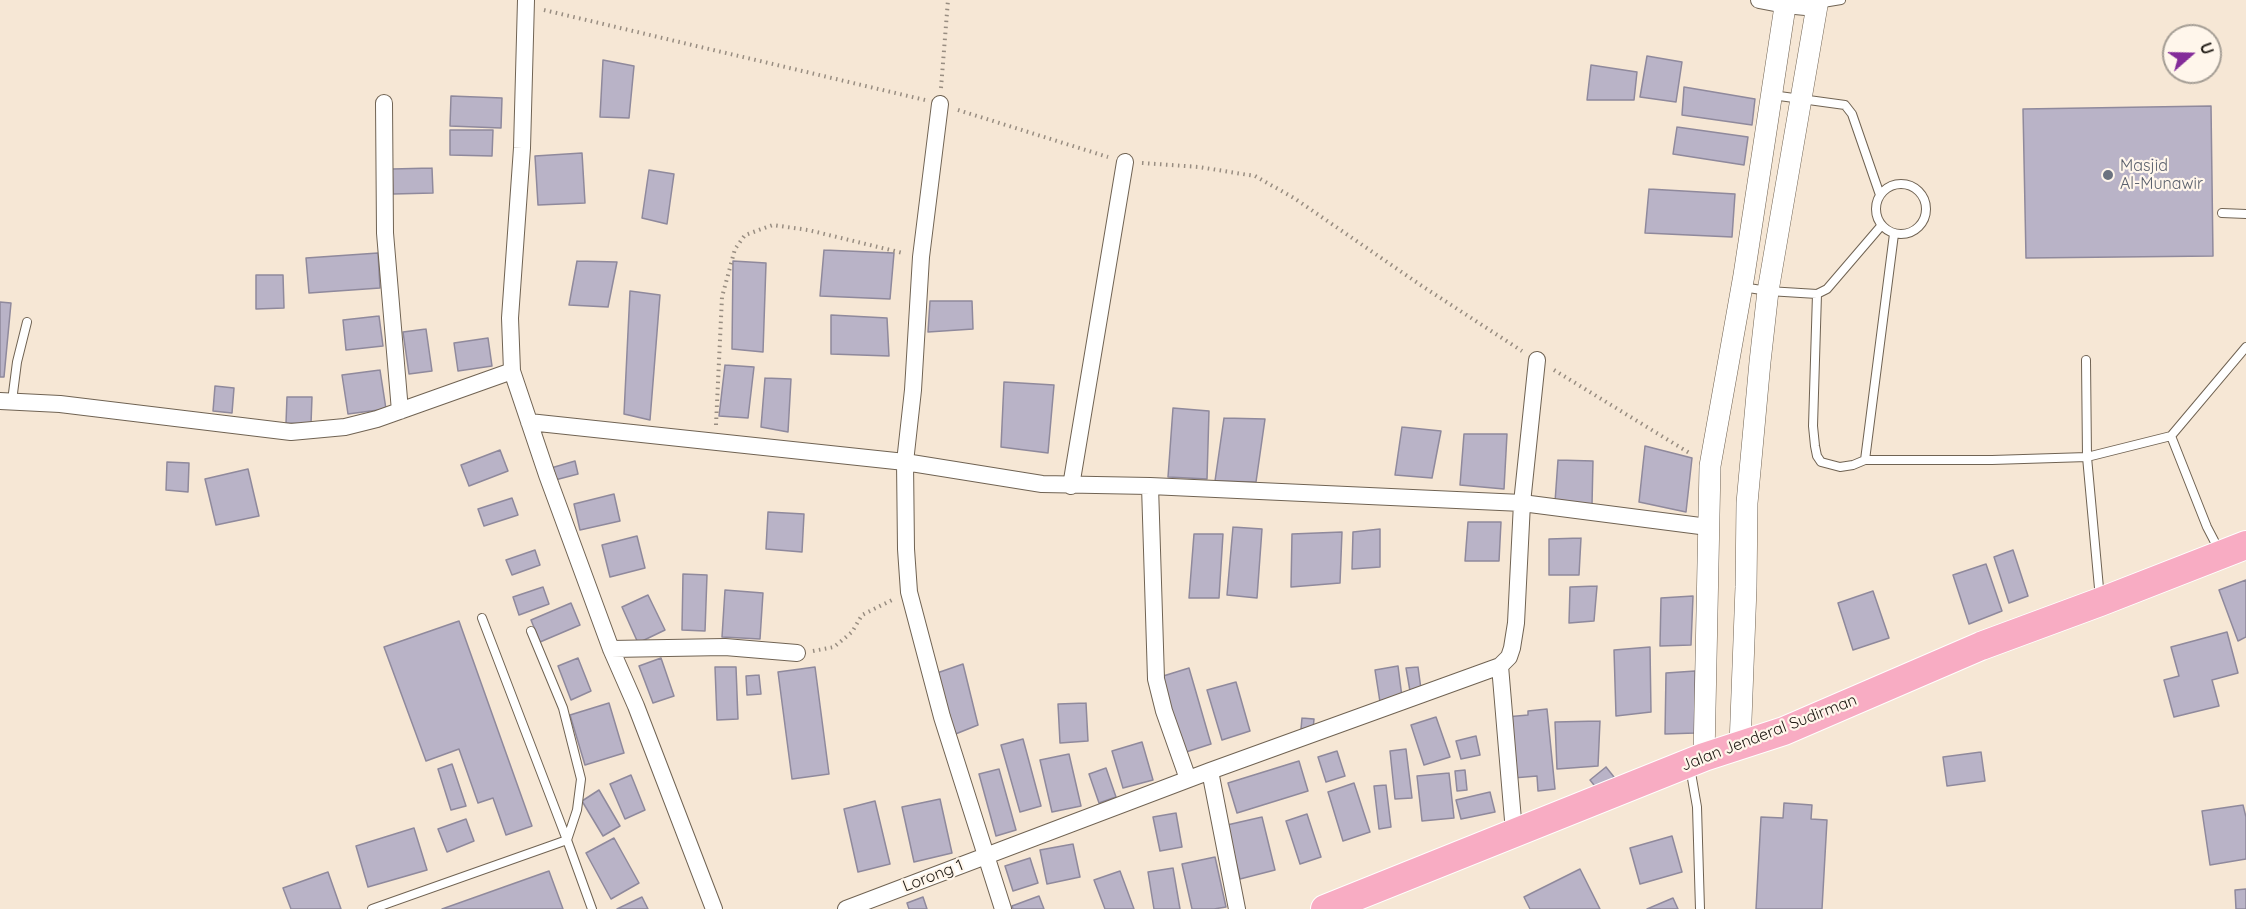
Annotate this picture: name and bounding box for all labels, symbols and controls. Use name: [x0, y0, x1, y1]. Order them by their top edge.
north arrow: [2162, 24, 2222, 84]
text: U: [2196, 40, 2218, 57]
place label: Masjid Al-Munawir: [2120, 156, 2203, 194]
marker: Masjid Al-Munawir: [2101, 168, 2115, 182]
street label: Jalan Jenderal Sudirman: [1678, 691, 1860, 775]
street label: Lorong 1: [900, 856, 966, 896]

